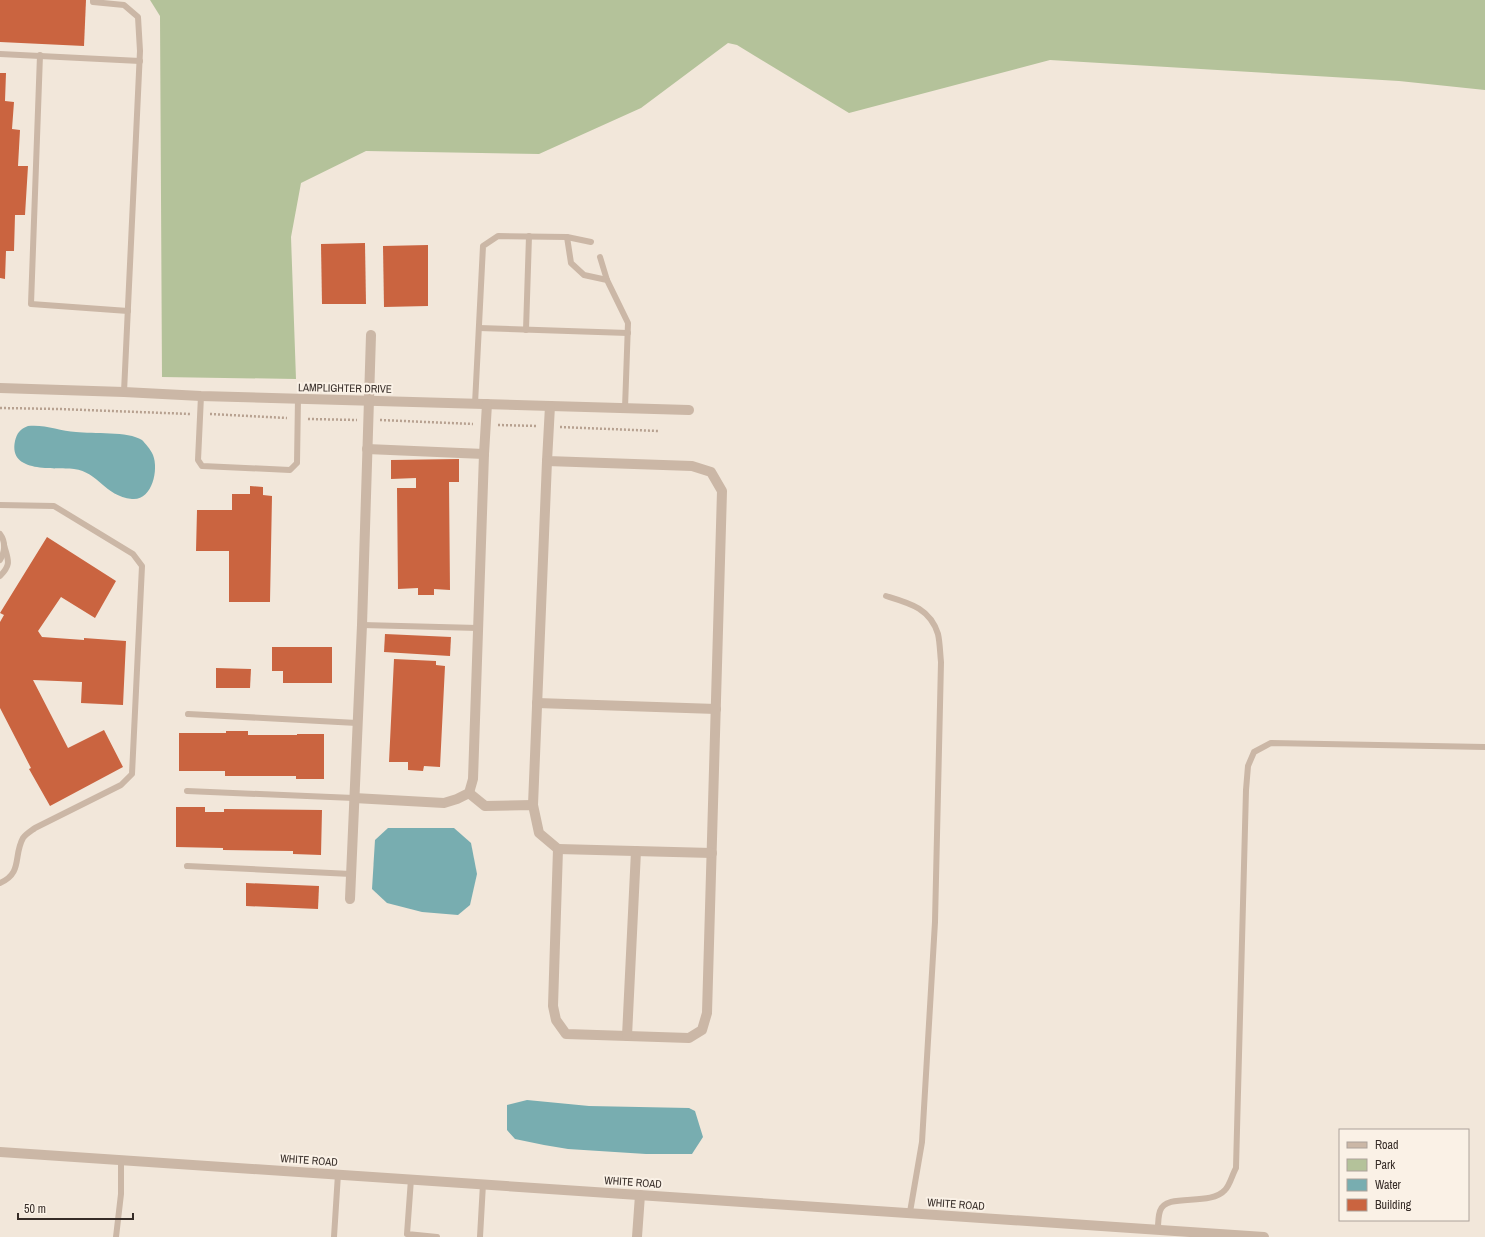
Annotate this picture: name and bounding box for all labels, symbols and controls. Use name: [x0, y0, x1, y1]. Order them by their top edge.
street label: LAMPLIGHTER DRIVE: [298, 380, 392, 396]
legend: [1339, 1129, 1469, 1221]
text: Road: [1375, 1137, 1399, 1153]
street label: WHITE ROAD: [280, 1151, 338, 1169]
text: Park: [1375, 1157, 1395, 1173]
street label: WHITE ROAD: [604, 1173, 662, 1191]
text: Water: [1375, 1177, 1402, 1193]
scale bar: [18, 1195, 133, 1221]
street label: WHITE ROAD: [927, 1195, 985, 1213]
text: Building: [1375, 1197, 1412, 1213]
text: 50 m: [24, 1201, 46, 1217]

